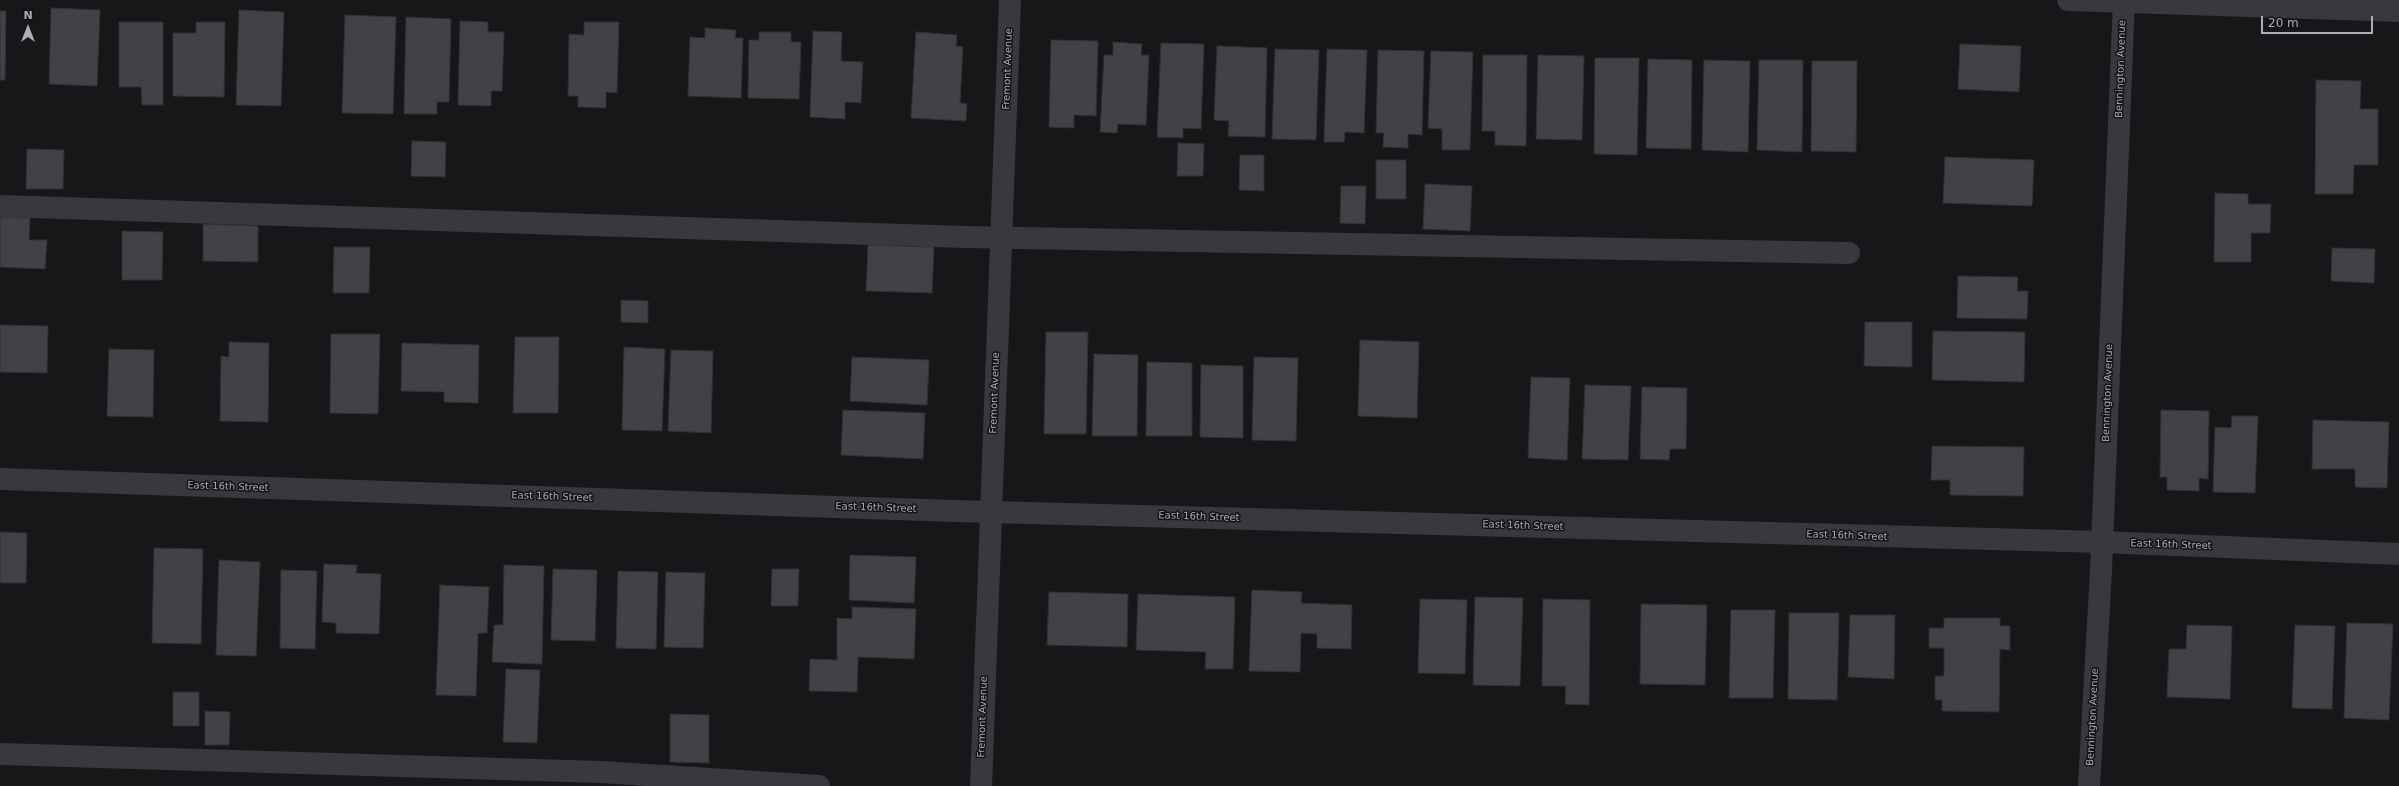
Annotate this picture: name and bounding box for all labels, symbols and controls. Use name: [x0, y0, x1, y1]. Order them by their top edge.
north arrow: [8, 8, 48, 48]
scale bar: [2263, 8, 2375, 34]
text: N: [23, 9, 33, 22]
text: 20 m: [2268, 16, 2299, 30]
street label: Bennington Avenue: [2113, 20, 2129, 118]
street label: Fremont Avenue: [1001, 28, 1015, 110]
street label: Bennington Avenue: [2100, 344, 2116, 442]
street label: Fremont Avenue: [988, 352, 1002, 434]
street label: East 16th Street: [187, 480, 269, 494]
street label: East 16th Street: [511, 490, 593, 504]
street label: East 16th Street: [835, 501, 917, 515]
street label: East 16th Street: [1158, 510, 1240, 524]
street label: East 16th Street: [1482, 519, 1564, 533]
street label: East 16th Street: [1806, 529, 1888, 543]
street label: East 16th Street: [2130, 538, 2212, 552]
street label: Bennington Avenue: [2084, 668, 2102, 766]
street label: Fremont Avenue: [976, 676, 990, 758]

